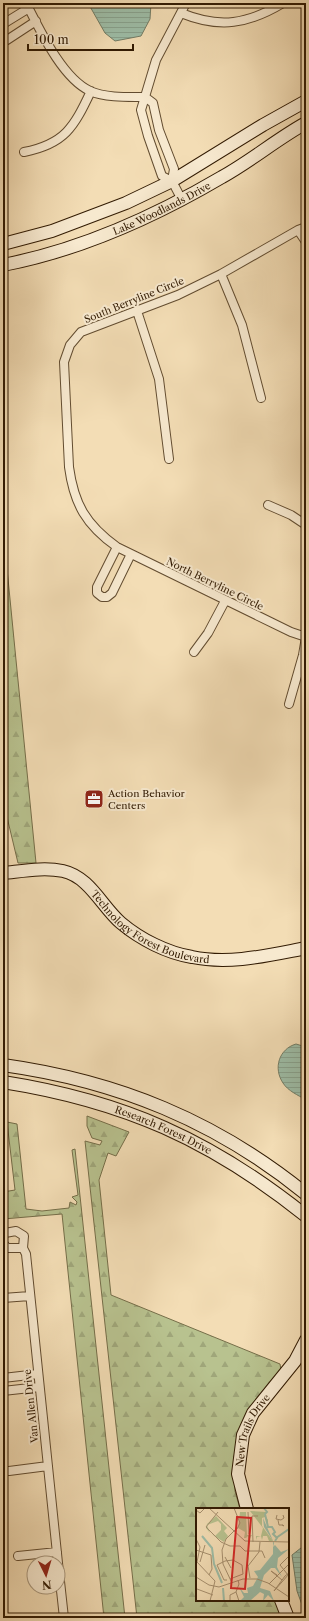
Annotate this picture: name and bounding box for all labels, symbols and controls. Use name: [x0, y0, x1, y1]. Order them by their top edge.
scale bar: [28, 26, 133, 52]
text: 100 m: [34, 32, 69, 47]
street label: Lake Woodlands Drive: [111, 178, 213, 238]
street label: South Berryline Circle: [82, 274, 186, 326]
street label: North Berryline Circle: [164, 555, 266, 613]
place label: Action Behavior Centers: [107, 787, 186, 812]
office icon: Action Behavior Centers: [83, 788, 105, 810]
street label: Technology Forest Boulevard: [88, 887, 210, 966]
street label: Research Forest Drive: [113, 1103, 215, 1157]
street label: Van Allen Drive: [21, 1368, 41, 1444]
street label: New Trails Drive: [232, 1391, 273, 1468]
inset map: [196, 1508, 289, 1601]
north arrow: [26, 1555, 66, 1595]
text: N: [41, 1578, 52, 1592]

